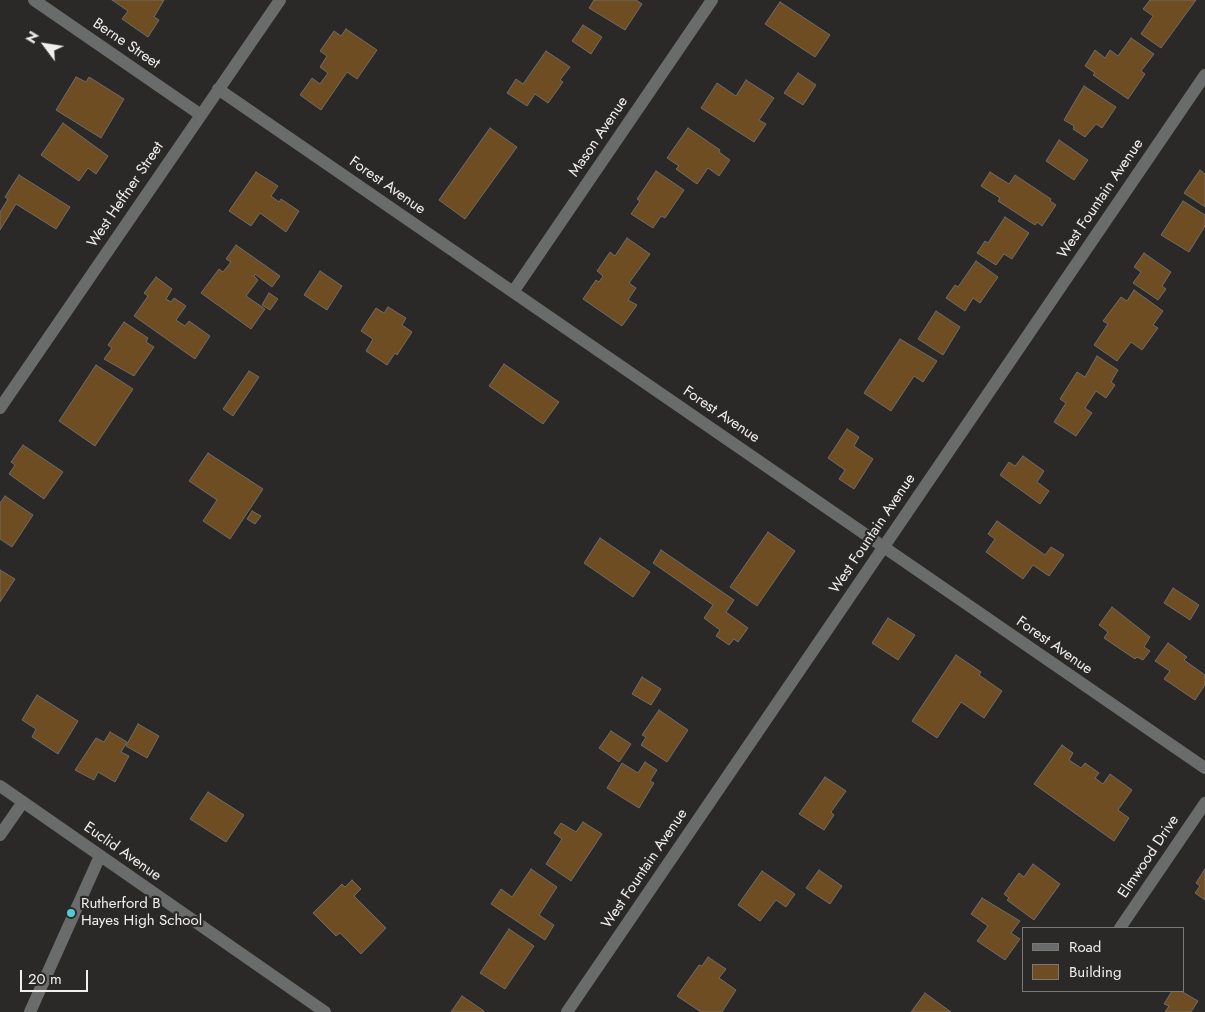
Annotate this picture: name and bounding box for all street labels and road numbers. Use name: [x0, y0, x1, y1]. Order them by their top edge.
street label: Berne Street: [89, 15, 163, 73]
street label: Mason Avenue: [566, 94, 632, 180]
street label: West Fountain Avenue: [1054, 136, 1148, 262]
street label: West Heffner Street: [84, 139, 168, 251]
street label: Forest Avenue: [345, 153, 429, 219]
street label: Forest Avenue: [679, 383, 763, 447]
street label: West Fountain Avenue: [826, 471, 920, 597]
street label: Forest Avenue: [1012, 613, 1096, 679]
street label: West Fountain Avenue: [598, 806, 692, 932]
street label: Elmwood Drive: [1115, 812, 1183, 902]
street label: Euclid Avenue: [80, 819, 164, 885]

